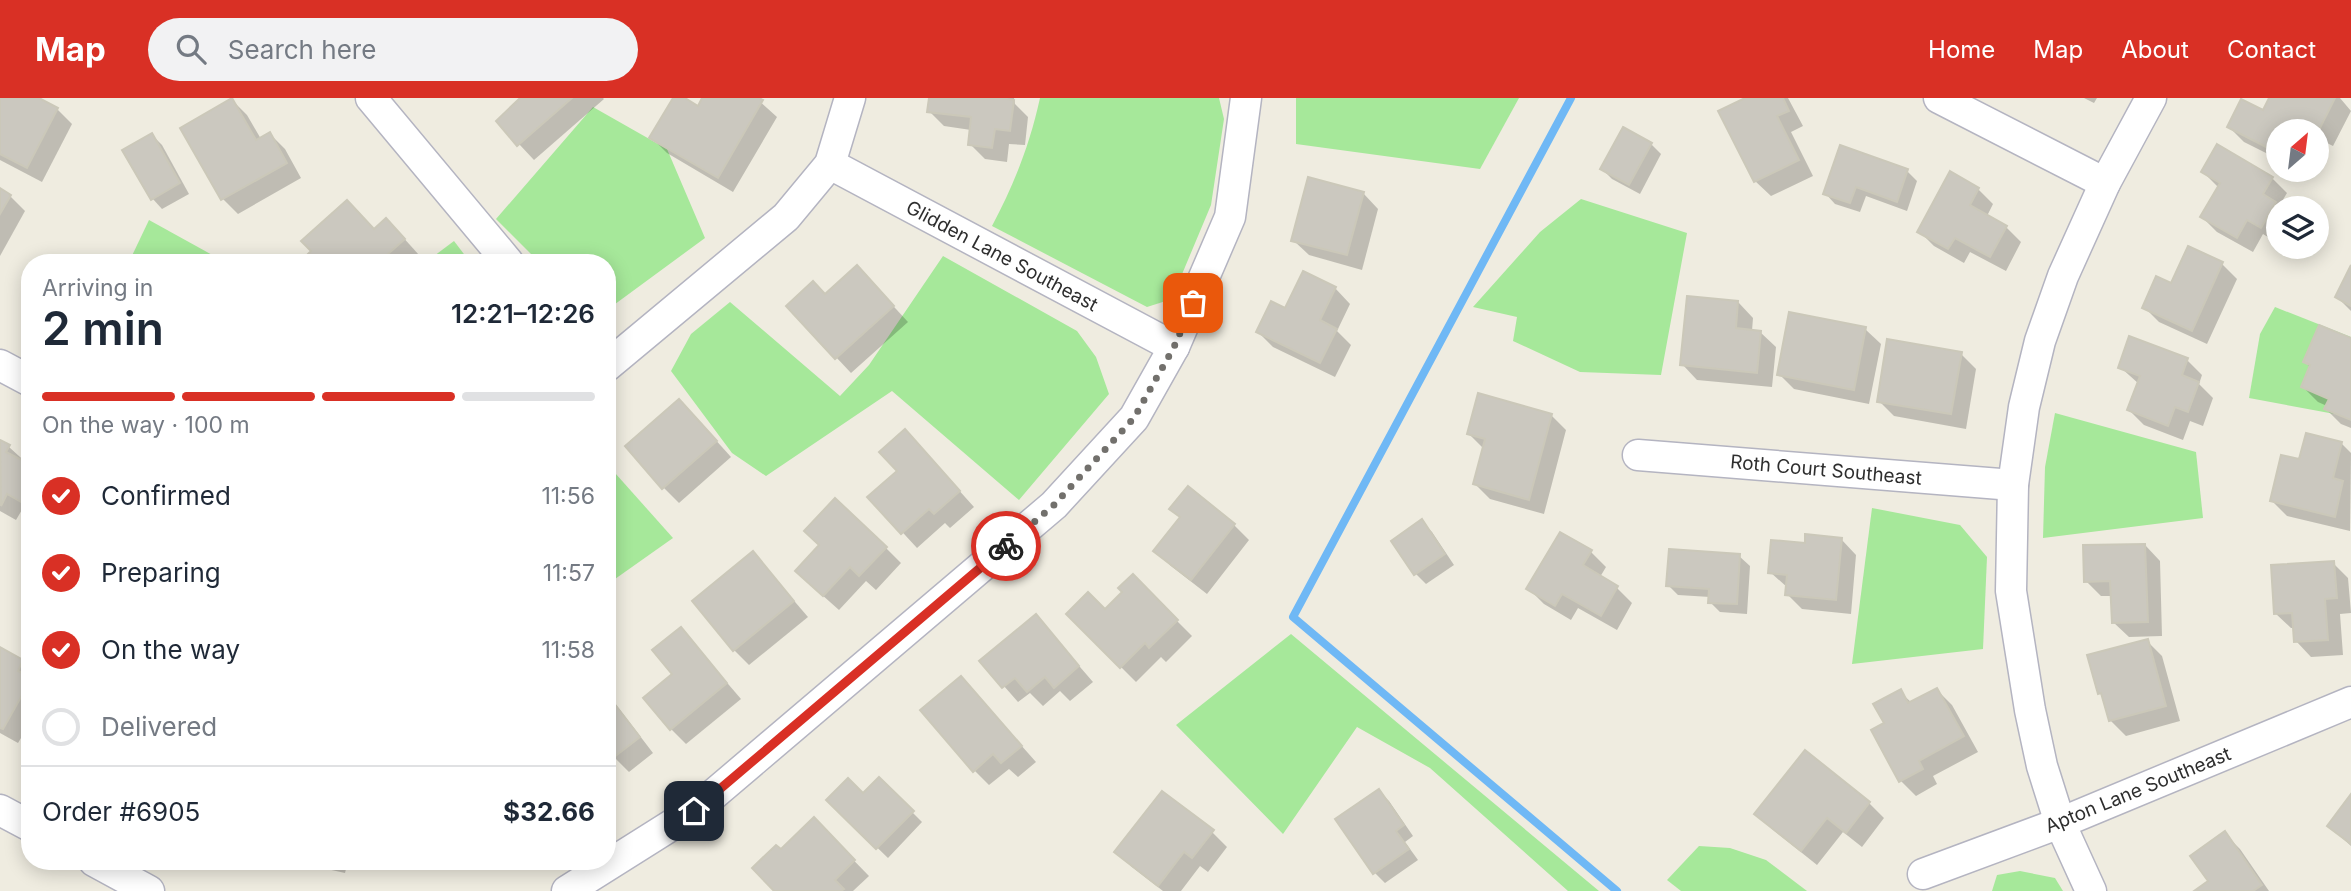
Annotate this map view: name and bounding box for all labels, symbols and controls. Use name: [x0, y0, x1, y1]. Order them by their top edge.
search box: [148, 18, 638, 81]
text: Map: [35, 29, 106, 69]
icon: search: [172, 30, 210, 68]
text: Search here: [228, 34, 376, 65]
text: Home: [1928, 35, 1995, 64]
text: Map: [2033, 35, 2083, 64]
text: About: [2121, 35, 2189, 64]
text: Contact: [2227, 35, 2316, 64]
north arrow: [2266, 119, 2329, 182]
map controls: [2266, 119, 2329, 259]
street label: Glidden Lane Southeast: [902, 196, 1102, 316]
button: layers: [2266, 196, 2329, 259]
pin: [1163, 273, 1223, 333]
text: Arriving in: [42, 274, 153, 302]
icon: bag: [1174, 284, 1212, 322]
text: 12:21–12:26: [451, 298, 595, 329]
text: 2 min: [42, 300, 164, 356]
text: On the way · 100 m: [42, 411, 250, 439]
street label: Roth Court Southeast: [1729, 450, 1923, 490]
icon: check: [42, 477, 80, 515]
text: Confirmed: [101, 480, 231, 511]
text: 11:56: [541, 482, 595, 510]
courier: [971, 511, 1041, 581]
icon: bike: [987, 527, 1025, 565]
icon: check: [42, 554, 80, 592]
text: Preparing: [101, 557, 221, 588]
text: 11:57: [543, 559, 595, 587]
icon: check: [42, 631, 80, 669]
text: On the way: [101, 634, 240, 665]
text: 11:58: [541, 636, 595, 664]
text: Delivered: [101, 711, 217, 742]
street label: Apton Lane Southeast: [2042, 742, 2234, 838]
pin: [664, 781, 724, 841]
icon: home: [675, 792, 713, 830]
text: Order #6905: [42, 796, 200, 827]
text: $32.66: [503, 796, 595, 827]

